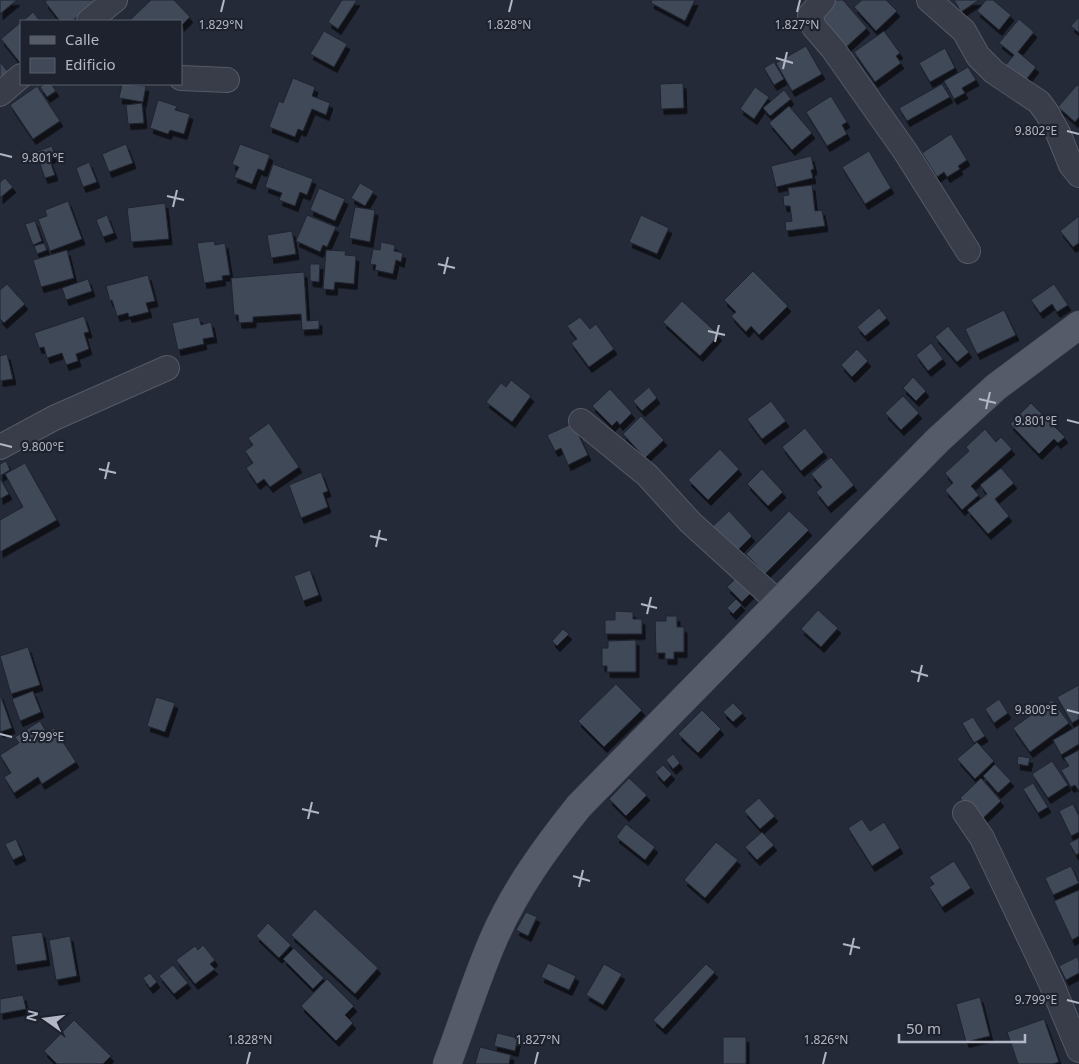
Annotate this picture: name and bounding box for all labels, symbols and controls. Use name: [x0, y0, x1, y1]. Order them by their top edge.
text: 1.829°N: [199, 16, 243, 33]
text: 1.828°N: [487, 16, 531, 33]
text: 1.827°N: [775, 16, 819, 33]
legend: [20, 20, 182, 85]
text: Calle: [65, 29, 99, 49]
text: Edificio: [65, 54, 116, 74]
text: 9.802°E: [1015, 122, 1057, 139]
text: 9.801°E: [22, 149, 64, 166]
text: 9.801°E: [1015, 412, 1057, 429]
text: 9.800°E: [22, 438, 64, 455]
text: 9.800°E: [1015, 701, 1057, 718]
text: 9.799°E: [22, 728, 64, 745]
text: 9.799°E: [1015, 991, 1057, 1008]
north arrow: [20, 994, 70, 1044]
text: N: [21, 1008, 42, 1024]
scale bar: [899, 1012, 1025, 1044]
text: 50 m: [906, 1018, 941, 1038]
text: 1.828°N: [228, 1031, 272, 1048]
text: 1.827°N: [516, 1031, 560, 1048]
text: 1.826°N: [804, 1031, 848, 1048]

